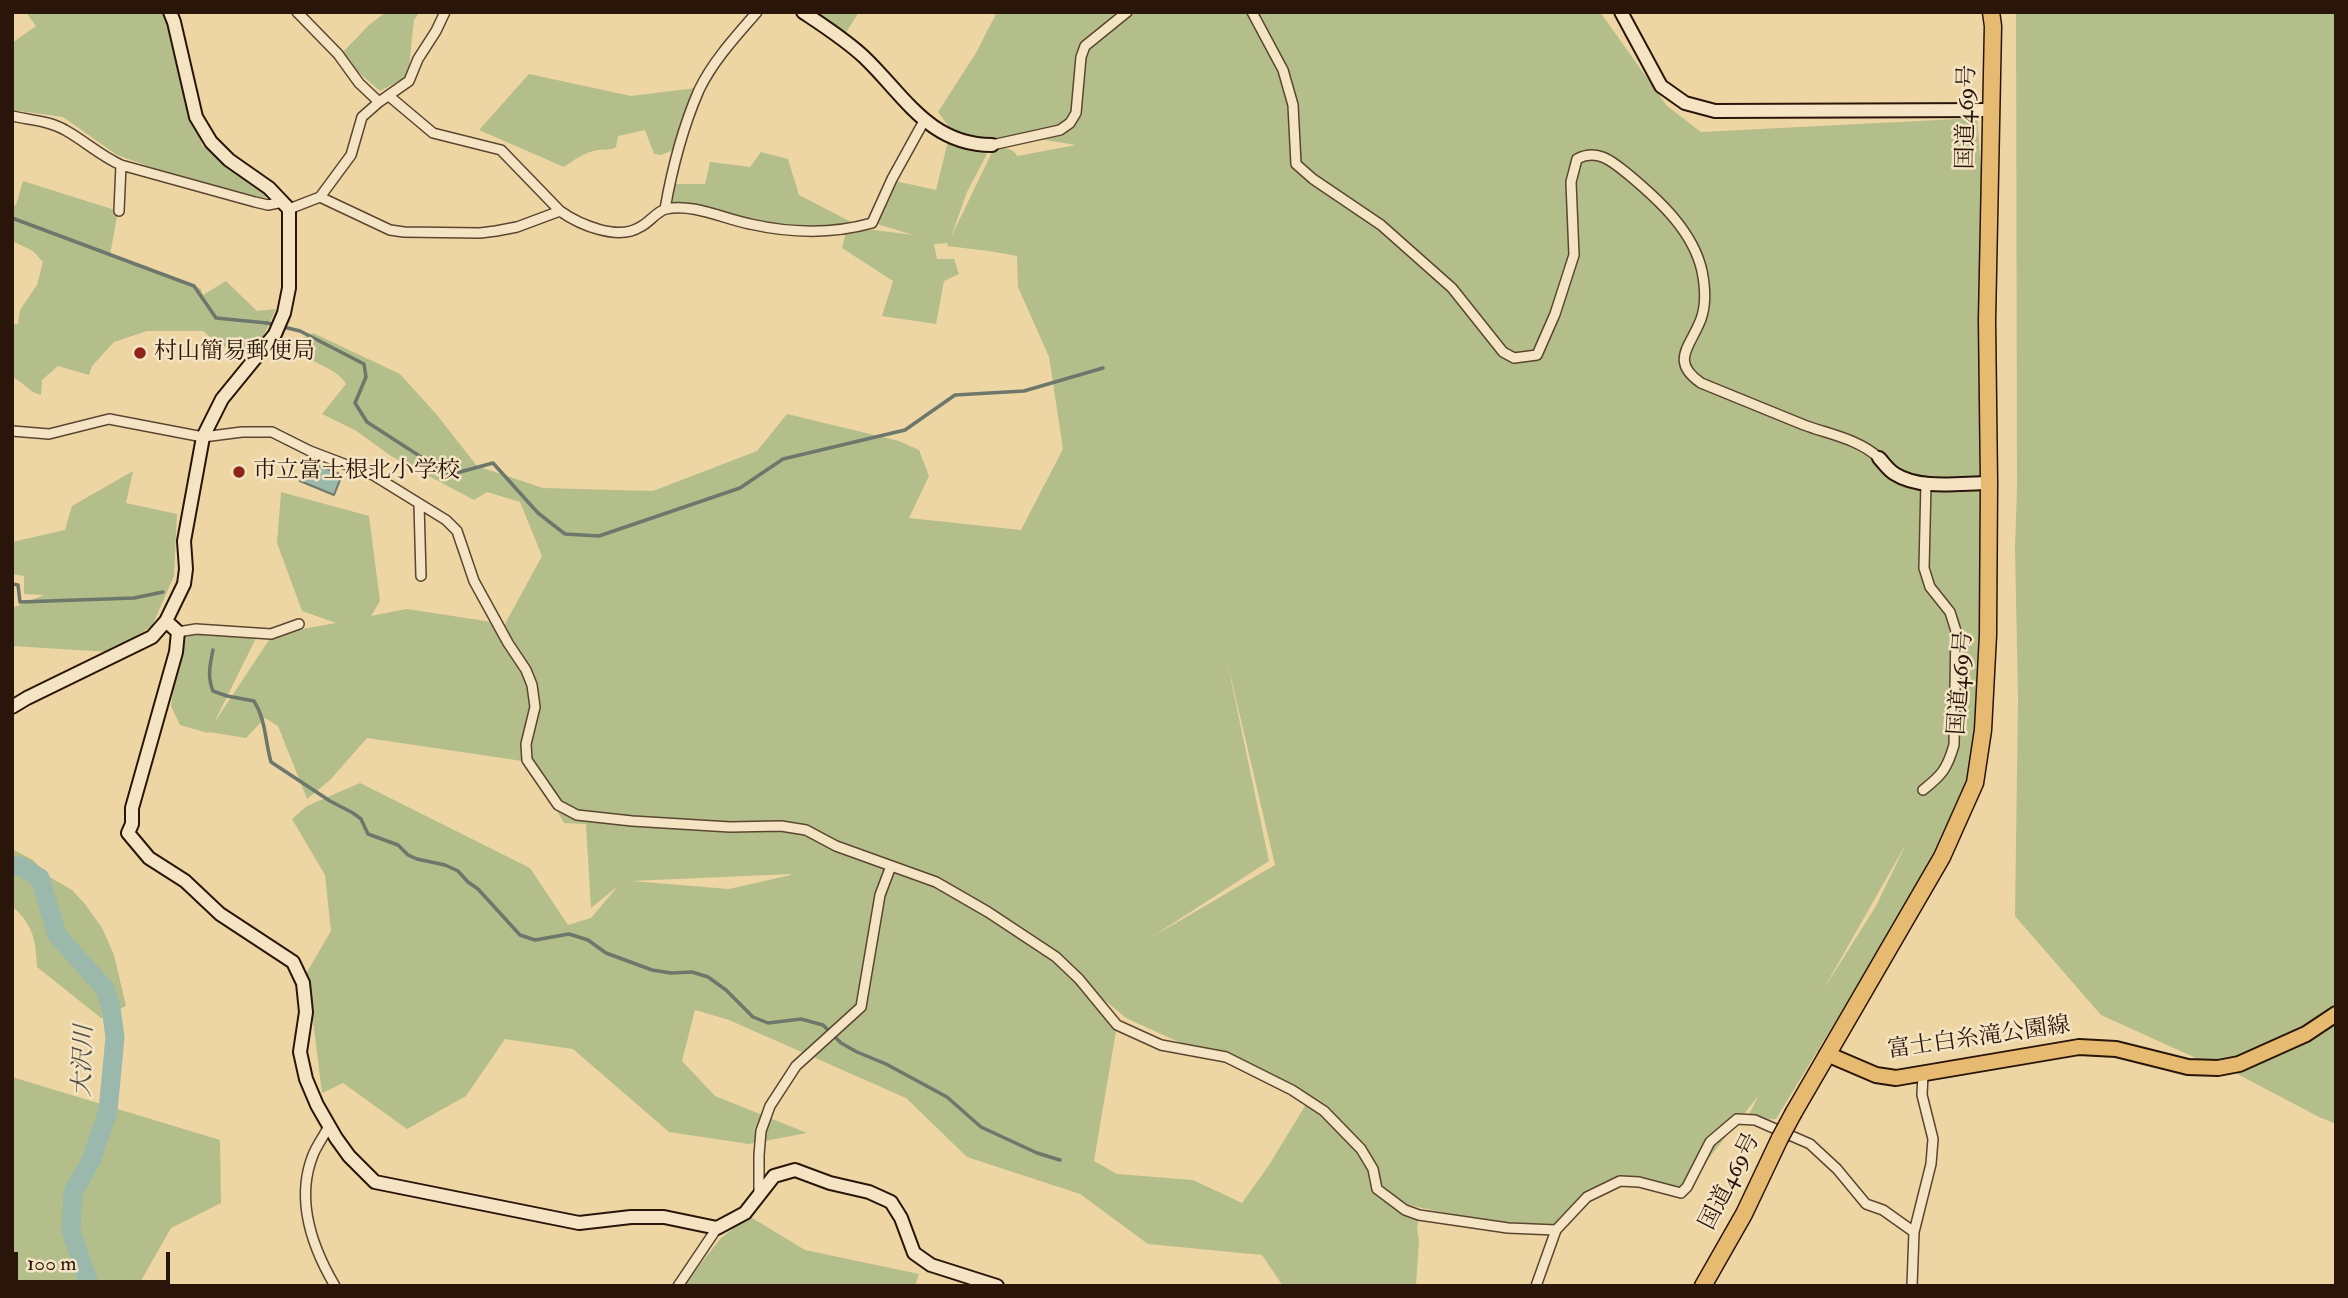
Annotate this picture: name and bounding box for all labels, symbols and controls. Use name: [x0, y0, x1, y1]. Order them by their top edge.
street label: 国道469号: [1953, 64, 1983, 170]
place label: 村山簡易郵便局: [154, 339, 315, 367]
marker: 村山簡易郵便局: [132, 345, 148, 361]
place label: 市立富士根北小学校: [253, 458, 460, 486]
marker: 市立富士根北小学校: [231, 464, 247, 480]
street label: 国道469号: [1945, 630, 1979, 736]
street label: 富士白糸滝公園線: [1886, 1013, 2072, 1065]
water label: 大沢川: [69, 1025, 101, 1097]
street label: 国道469号: [1695, 1129, 1767, 1235]
scale bar: [18, 1238, 173, 1282]
text: 100 m: [27, 1250, 77, 1277]

